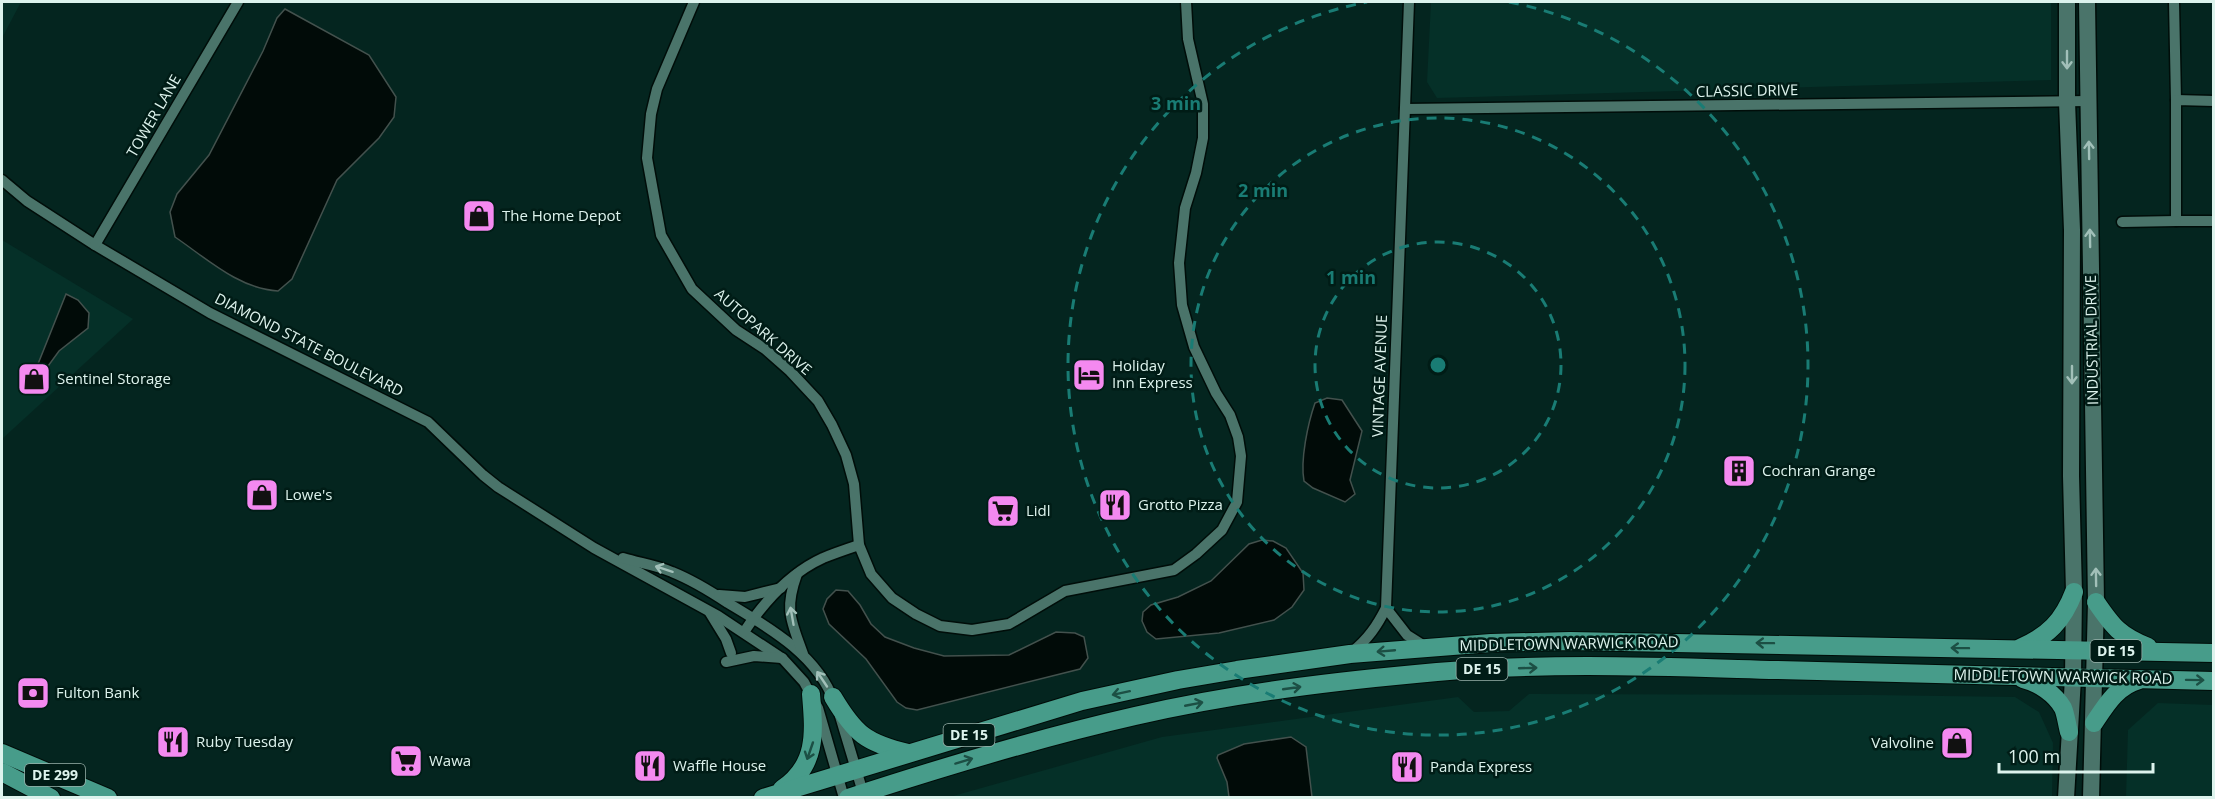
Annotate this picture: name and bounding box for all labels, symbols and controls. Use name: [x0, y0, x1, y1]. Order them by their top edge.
one-way arrow: [2061, 49, 2073, 69]
street label: TOWER LANE: [121, 71, 185, 160]
street label: CLASSIC DRIVE: [1696, 79, 1798, 101]
text: 3 min: [1151, 91, 1201, 115]
one-way arrow: [2083, 141, 2095, 161]
text: 2 min: [1238, 178, 1288, 202]
shop icon: The Home Depot: [461, 198, 497, 234]
place label: The Home Depot: [502, 205, 621, 225]
one-way arrow: [2084, 228, 2096, 248]
text: 1 min: [1326, 265, 1376, 289]
street label: INDUSTRIAL DRIVE: [2080, 275, 2102, 405]
street label: AUTOPARK DRIVE: [711, 283, 817, 379]
street label: DIAMOND STATE BOULEVARD: [212, 288, 407, 401]
street label: VINTAGE AVENUE: [1367, 314, 1391, 438]
place label: Holiday Inn Express: [1112, 355, 1193, 392]
centre of rings: [1428, 355, 1448, 375]
hotel icon: Holiday Inn Express: [1071, 357, 1107, 393]
shop icon: Sentinel Storage: [16, 361, 52, 397]
one-way arrow: [2066, 365, 2078, 385]
place label: Sentinel Storage: [57, 368, 171, 388]
building icon: Cochran Grange: [1721, 453, 1757, 489]
place label: Cochran Grange: [1762, 460, 1876, 480]
shop icon: Lowe's: [244, 477, 280, 513]
place label: Lowe's: [285, 484, 332, 504]
restaurant icon: Grotto Pizza: [1097, 487, 1133, 523]
supermarket icon: Lidl: [985, 493, 1021, 529]
place label: Grotto Pizza: [1138, 494, 1223, 514]
place label: Lidl: [1026, 500, 1051, 520]
one-way arrow: [655, 563, 674, 574]
one-way arrow: [2090, 568, 2102, 588]
one-way arrow: [786, 607, 797, 626]
street label: MIDDLETOWN WARWICK ROAD: [1459, 631, 1679, 655]
one-way arrow: [1756, 638, 1776, 649]
road number: DE 15: [2090, 640, 2142, 662]
one-way arrow: [1951, 642, 1971, 653]
one-way arrow: [1377, 646, 1397, 657]
road number: DE 15: [1456, 658, 1508, 680]
one-way arrow: [1517, 662, 1537, 673]
street label: MIDDLETOWN WARWICK ROAD: [1953, 664, 2173, 688]
one-way arrow: [816, 671, 828, 688]
one-way arrow: [2184, 674, 2204, 686]
bank icon: Fulton Bank: [15, 675, 51, 711]
place label: Fulton Bank: [56, 682, 139, 702]
one-way arrow: [1281, 683, 1301, 694]
one-way arrow: [1112, 688, 1131, 699]
one-way arrow: [1184, 698, 1204, 709]
restaurant icon: Ruby Tuesday: [155, 724, 191, 760]
road number: DE 15: [944, 724, 994, 746]
shop icon: Valvoline: [1939, 725, 1975, 761]
place label: Ruby Tuesday: [196, 731, 294, 751]
place label: Valvoline: [1871, 732, 1934, 752]
scale bar: [1999, 736, 2154, 774]
one-way arrow: [803, 742, 814, 760]
supermarket icon: Wawa: [388, 743, 424, 779]
text: 100 m: [2008, 744, 2060, 768]
restaurant icon: Waffle House: [632, 748, 668, 784]
restaurant icon: Panda Express: [1389, 749, 1425, 785]
place label: Wawa: [429, 750, 471, 770]
place label: Waffle House: [673, 755, 766, 775]
one-way arrow: [954, 755, 973, 766]
place label: Panda Express: [1430, 756, 1532, 776]
road number: DE 299: [25, 764, 85, 786]

